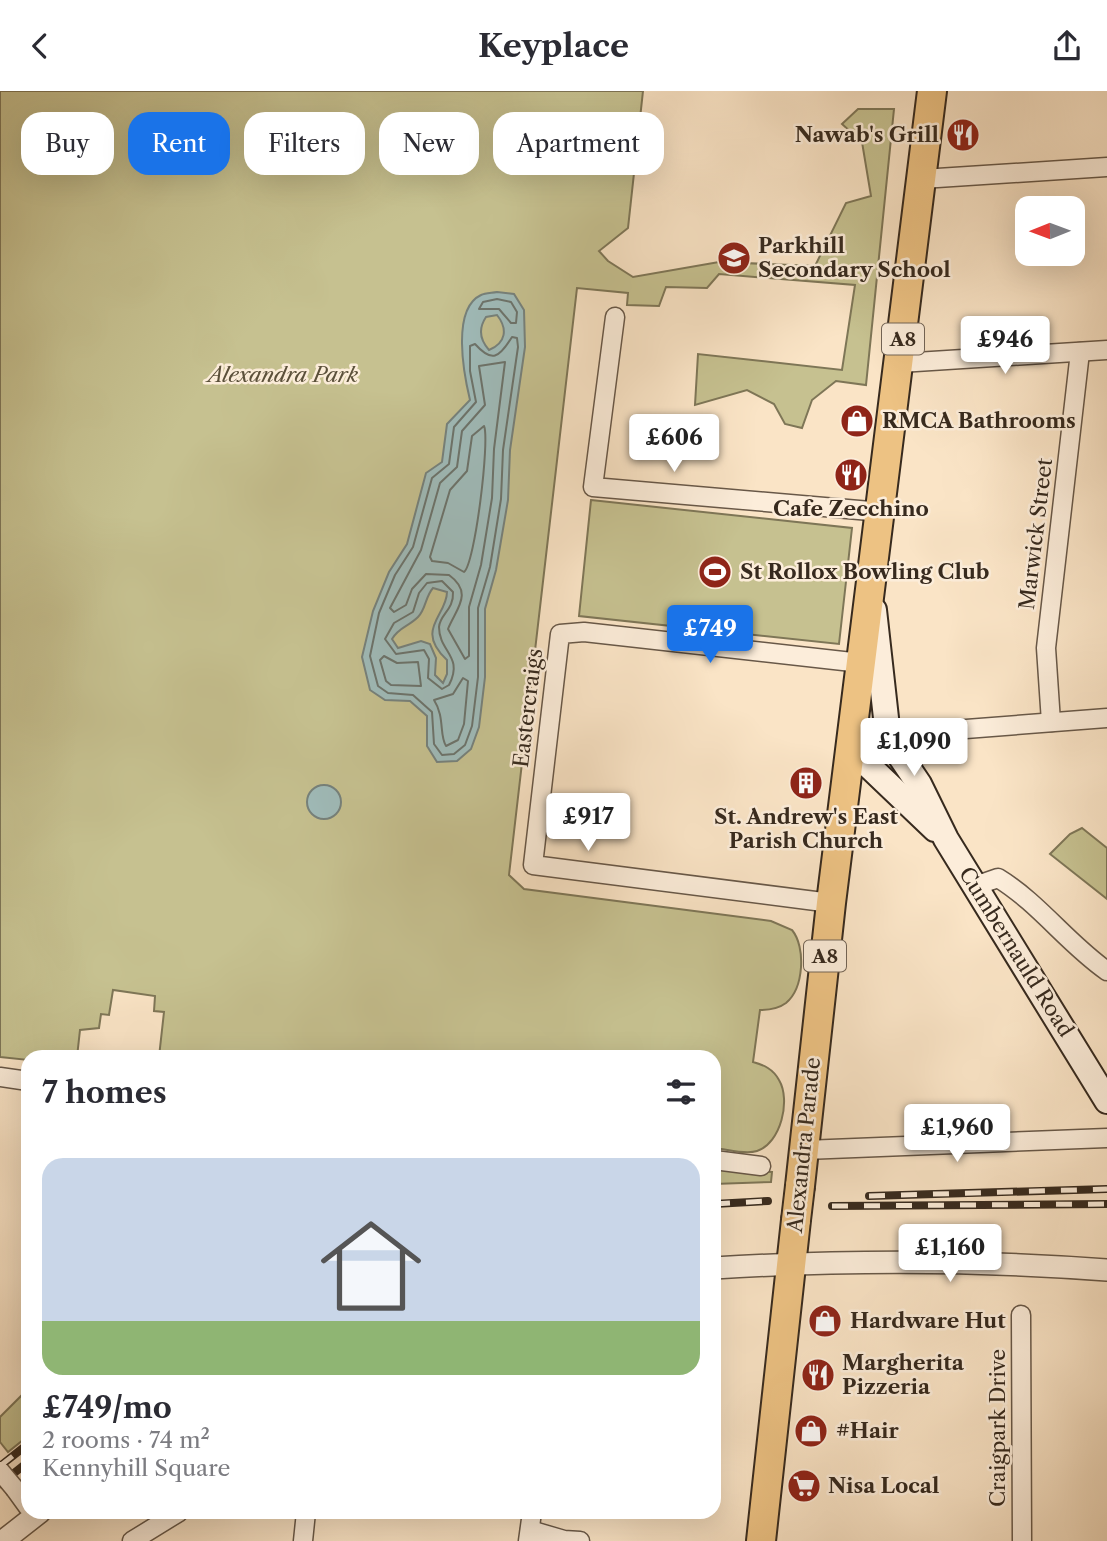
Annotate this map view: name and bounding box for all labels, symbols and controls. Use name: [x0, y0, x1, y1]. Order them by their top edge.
text: Keyplace: [478, 26, 629, 65]
icon: back: [21, 27, 59, 65]
icon: share: [1048, 27, 1086, 65]
chip: Buy: [21, 112, 114, 175]
chip: Rent: [128, 112, 230, 175]
chip: Filters: [244, 112, 365, 175]
chip: New: [379, 112, 479, 175]
chip: Apartment: [493, 112, 664, 175]
restaurant icon: Nawab's Grill: [944, 116, 982, 154]
place label: Nawab's Grill: [795, 122, 939, 147]
north arrow: [1015, 196, 1085, 266]
map controls: [1015, 196, 1085, 266]
place label: Parkhill Secondary School: [758, 233, 951, 282]
school or university icon: Parkhill Secondary School: [715, 239, 753, 277]
pin: £946: [964, 317, 1046, 376]
road number: A8: [882, 323, 924, 355]
text: £946: [977, 325, 1033, 353]
park label: Alexandra Park: [205, 362, 358, 387]
shop icon: RMCA Bathrooms: [838, 402, 876, 440]
place label: RMCA Bathrooms: [882, 408, 1076, 433]
pin: £606: [633, 415, 715, 474]
text: £606: [645, 423, 703, 451]
restaurant icon: Cafe Zecchino: [832, 456, 870, 494]
street label: Marwick Street: [1014, 456, 1057, 611]
place label: Cafe Zecchino: [773, 496, 929, 521]
sports icon: St Rollox Bowling Club: [696, 553, 734, 591]
place label: St Rollox Bowling Club: [740, 559, 990, 584]
pin: £749: [669, 605, 751, 665]
text: £749: [683, 614, 737, 642]
street label: Eastercraigs: [508, 647, 547, 769]
pin: £1,090: [857, 719, 971, 778]
text: £1,090: [877, 727, 951, 755]
building icon: St. Andrew's East Parish Church: [787, 764, 825, 802]
pin: £917: [547, 793, 629, 853]
text: £917: [562, 802, 614, 830]
place label: St. Andrew's East Parish Church: [714, 804, 898, 853]
street label: Cumbernauld Road: [954, 862, 1079, 1042]
road number: A8: [804, 941, 846, 971]
street label: Alexandra Parade: [782, 1056, 825, 1235]
icon: filters: [662, 1073, 700, 1111]
text: 7 homes: [42, 1074, 167, 1111]
pin: £1,960: [900, 1105, 1014, 1164]
text: £1,960: [920, 1113, 994, 1141]
icon: home: [308, 1203, 434, 1329]
pin: £1,160: [893, 1225, 1007, 1284]
text: £1,160: [915, 1233, 985, 1261]
shop icon: Hardware Hut: [806, 1302, 844, 1340]
place label: Hardware Hut: [850, 1308, 1006, 1333]
street label: Craigpark Drive: [985, 1349, 1010, 1507]
place label: Margherita Pizzeria: [842, 1350, 965, 1399]
restaurant icon: Margherita Pizzeria: [799, 1356, 837, 1394]
text: £749/mo: [42, 1389, 172, 1426]
shop icon: #Hair: [792, 1412, 830, 1450]
place label: #Hair: [836, 1418, 900, 1443]
text: 2 rooms · 74 m²: [42, 1426, 210, 1454]
text: Kennyhill Square: [42, 1454, 230, 1482]
supermarket icon: Nisa Local: [785, 1467, 823, 1505]
place label: Nisa Local: [828, 1473, 939, 1498]

